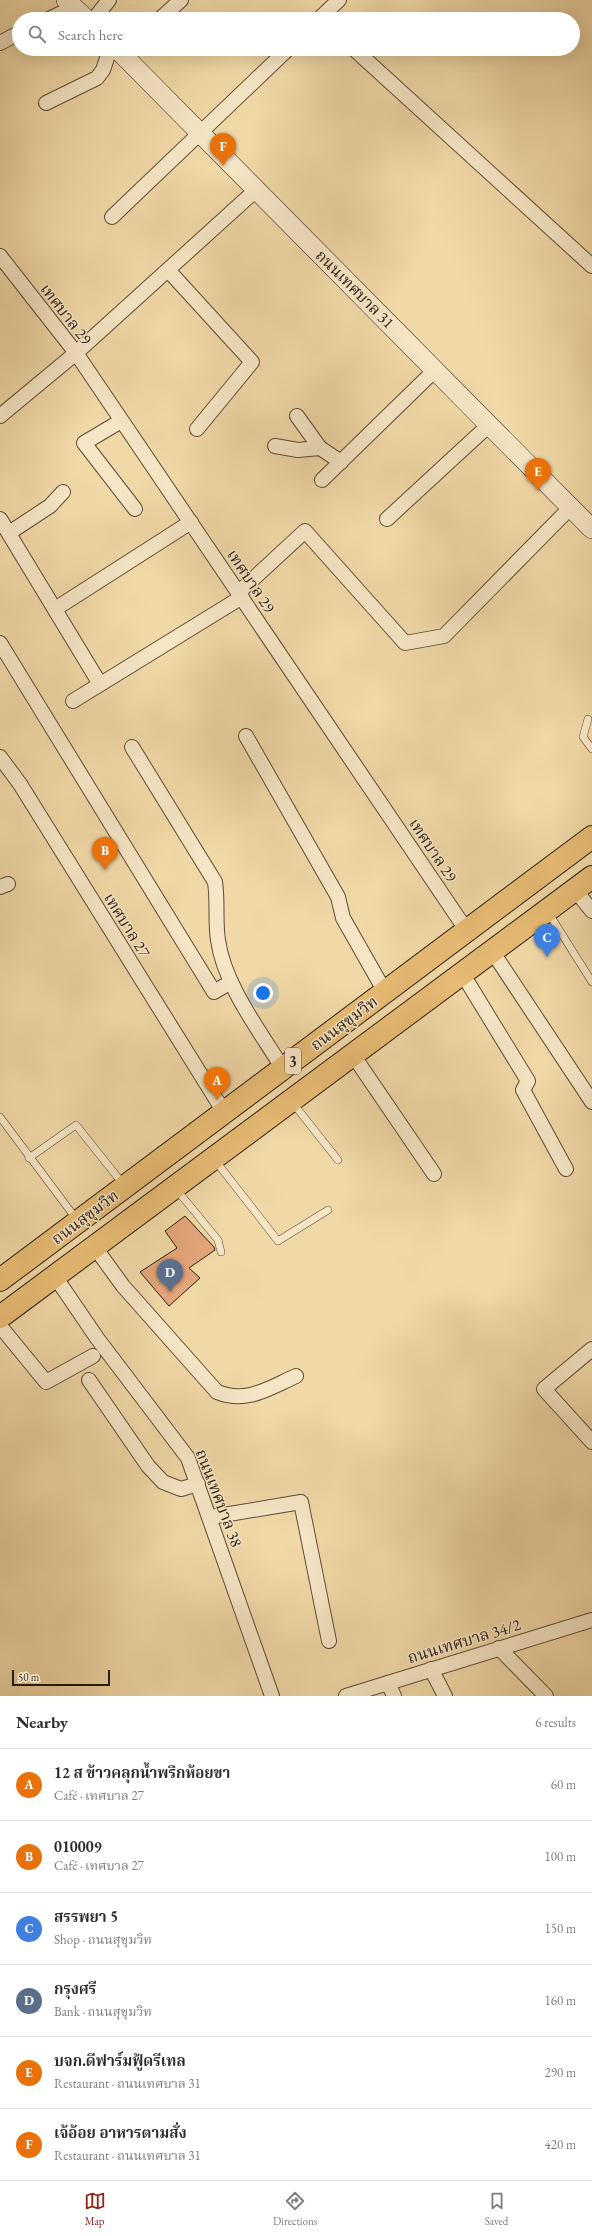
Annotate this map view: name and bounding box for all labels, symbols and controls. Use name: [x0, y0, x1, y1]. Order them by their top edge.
search box: [12, 12, 580, 56]
icon: search: [26, 23, 48, 45]
text: Search here: [58, 25, 123, 44]
pin: F: [210, 133, 236, 166]
street label: ถนนเทศบาล 31: [311, 245, 399, 333]
street label: เทศบาล 29: [35, 279, 97, 349]
pin: E: [525, 458, 551, 491]
street label: เทศบาล 29: [222, 545, 280, 617]
street label: เทศบาล 29: [404, 814, 462, 886]
pin: B: [92, 837, 118, 870]
street label: เทศบาล 27: [99, 889, 155, 961]
pin: C: [534, 924, 560, 957]
your location: [253, 983, 273, 1003]
street label: ถนนสุขุมวิท: [306, 991, 382, 1056]
road number: 3: [285, 1048, 301, 1074]
pin: A: [204, 1067, 230, 1100]
street label: ถนนสุขุมวิท: [47, 1185, 123, 1250]
pin: D: [157, 1259, 183, 1292]
street label: ถนนเทศบาล 38: [191, 1446, 247, 1550]
street label: ถนนเทศบาล 34/2: [405, 1614, 523, 1668]
scale bar: [12, 1668, 110, 1687]
text: 50 m: [18, 1670, 39, 1684]
text: Nearby: [16, 1711, 68, 1733]
text: 6 results: [535, 1714, 576, 1731]
text: 12 ส ข้าวคลุกน้ำพริกห้อยขา: [54, 1763, 230, 1782]
text: A: [24, 1776, 34, 1793]
text: 60 m: [551, 1776, 576, 1793]
text: Café · เทศบาล 27: [54, 1787, 144, 1804]
text: 010009: [54, 1837, 102, 1856]
text: B: [25, 1848, 33, 1865]
text: 100 m: [545, 1848, 576, 1865]
text: Café · เทศบาล 27: [54, 1857, 144, 1874]
text: สรรพยา 5: [54, 1907, 118, 1926]
text: C: [24, 1920, 34, 1937]
text: 150 m: [545, 1920, 576, 1937]
text: Shop · ถนนสุขุมวิท: [54, 1931, 152, 1948]
text: กรุงศรี: [54, 1979, 96, 1998]
text: D: [24, 1992, 34, 2009]
text: 160 m: [545, 1992, 576, 2009]
text: Bank · ถนนสุขุมวิท: [54, 2003, 152, 2020]
text: บจก.ดีฟาร์มฟู้ดรีเทล: [54, 2051, 186, 2070]
text: E: [25, 2064, 33, 2081]
text: 290 m: [545, 2064, 576, 2081]
text: Restaurant · ถนนเทศบาล 31: [54, 2075, 201, 2092]
text: เจ้อ้อย อาหารตามสั่ง: [54, 2123, 187, 2142]
text: F: [25, 2136, 33, 2153]
text: 420 m: [545, 2136, 576, 2153]
text: Restaurant · ถนนเทศบาล 31: [54, 2147, 201, 2164]
tab: Map: [84, 2190, 106, 2228]
tab: Directions: [273, 2190, 317, 2228]
tab: Saved: [485, 2190, 508, 2228]

